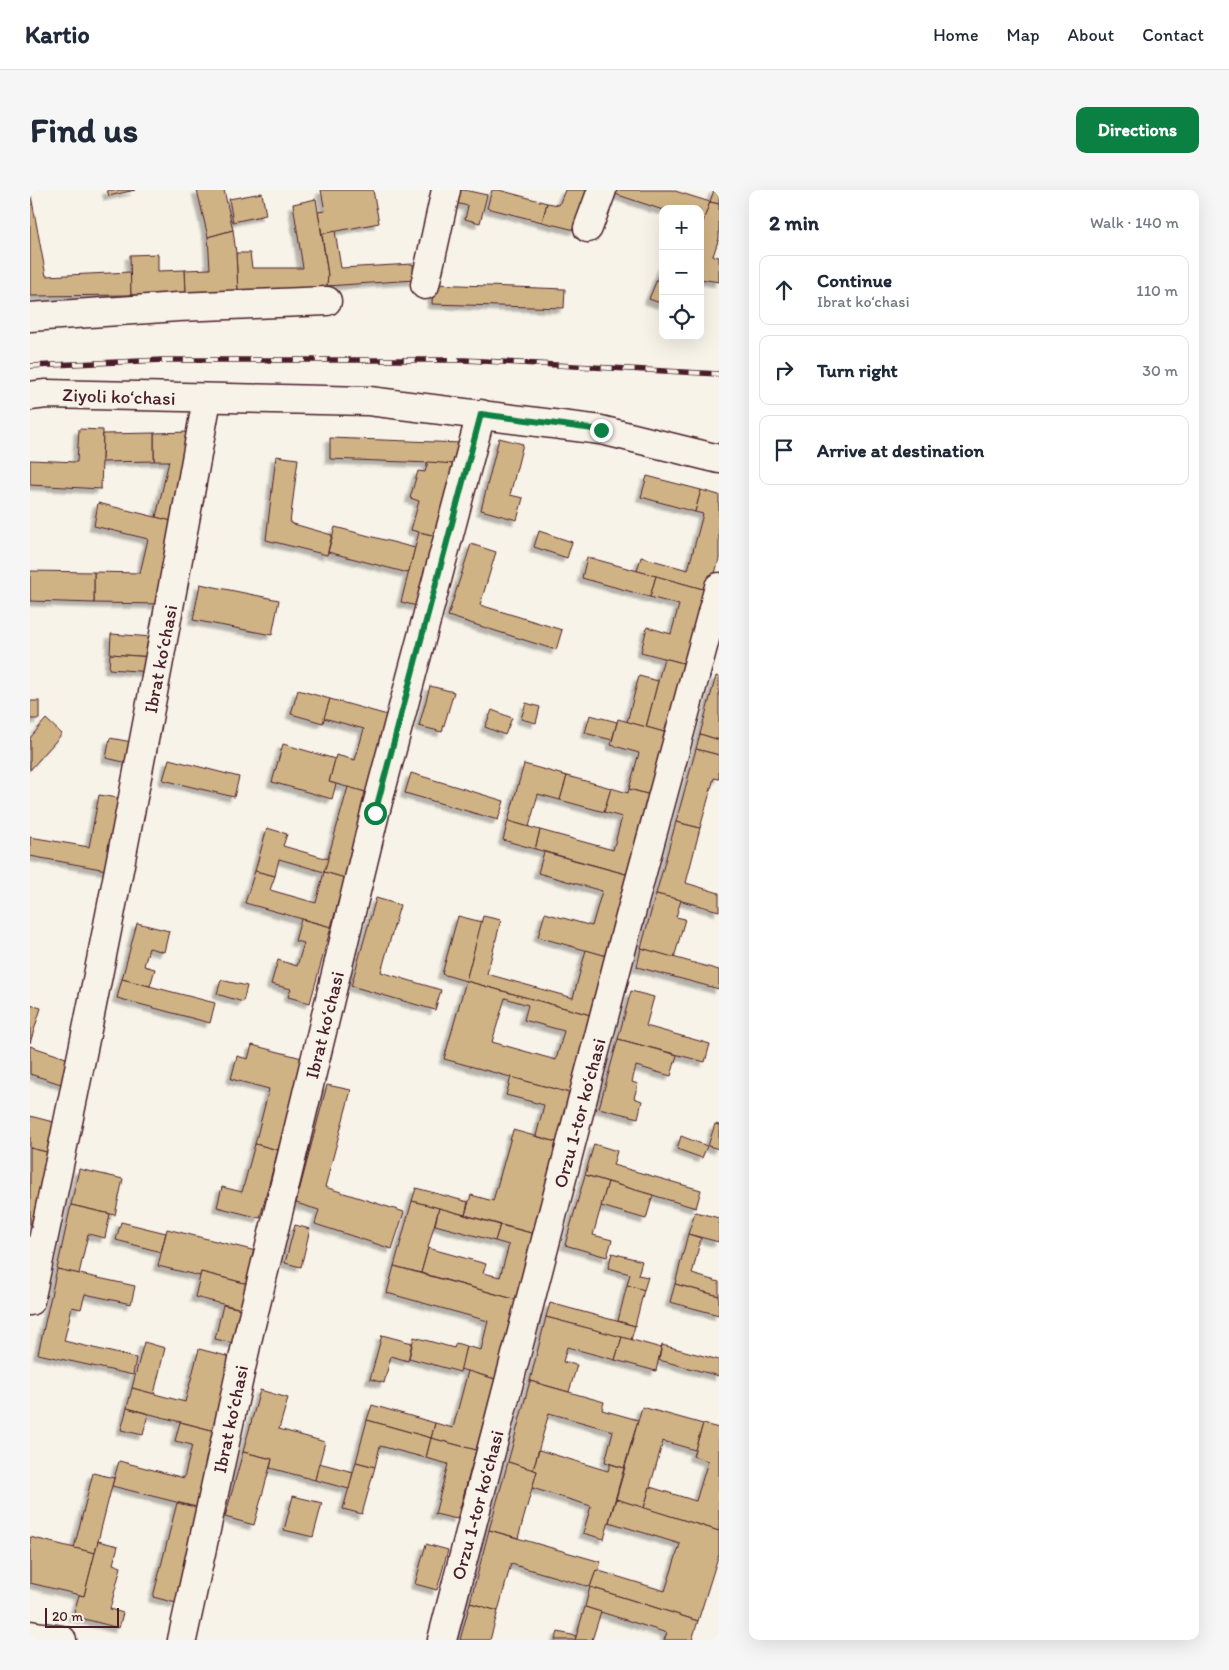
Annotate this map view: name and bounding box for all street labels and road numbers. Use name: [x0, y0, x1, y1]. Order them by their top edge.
street label: Ziyoli koʻchasi: [62, 383, 176, 410]
street label: Ibrat koʻchasi: [139, 603, 182, 715]
street label: Ibrat koʻchasi: [300, 969, 349, 1081]
street label: Orzu 1-tor koʻchasi: [548, 1036, 611, 1191]
street label: Ibrat koʻchasi: [208, 1363, 253, 1475]
street label: Orzu 1-tor koʻchasi: [446, 1428, 509, 1583]

